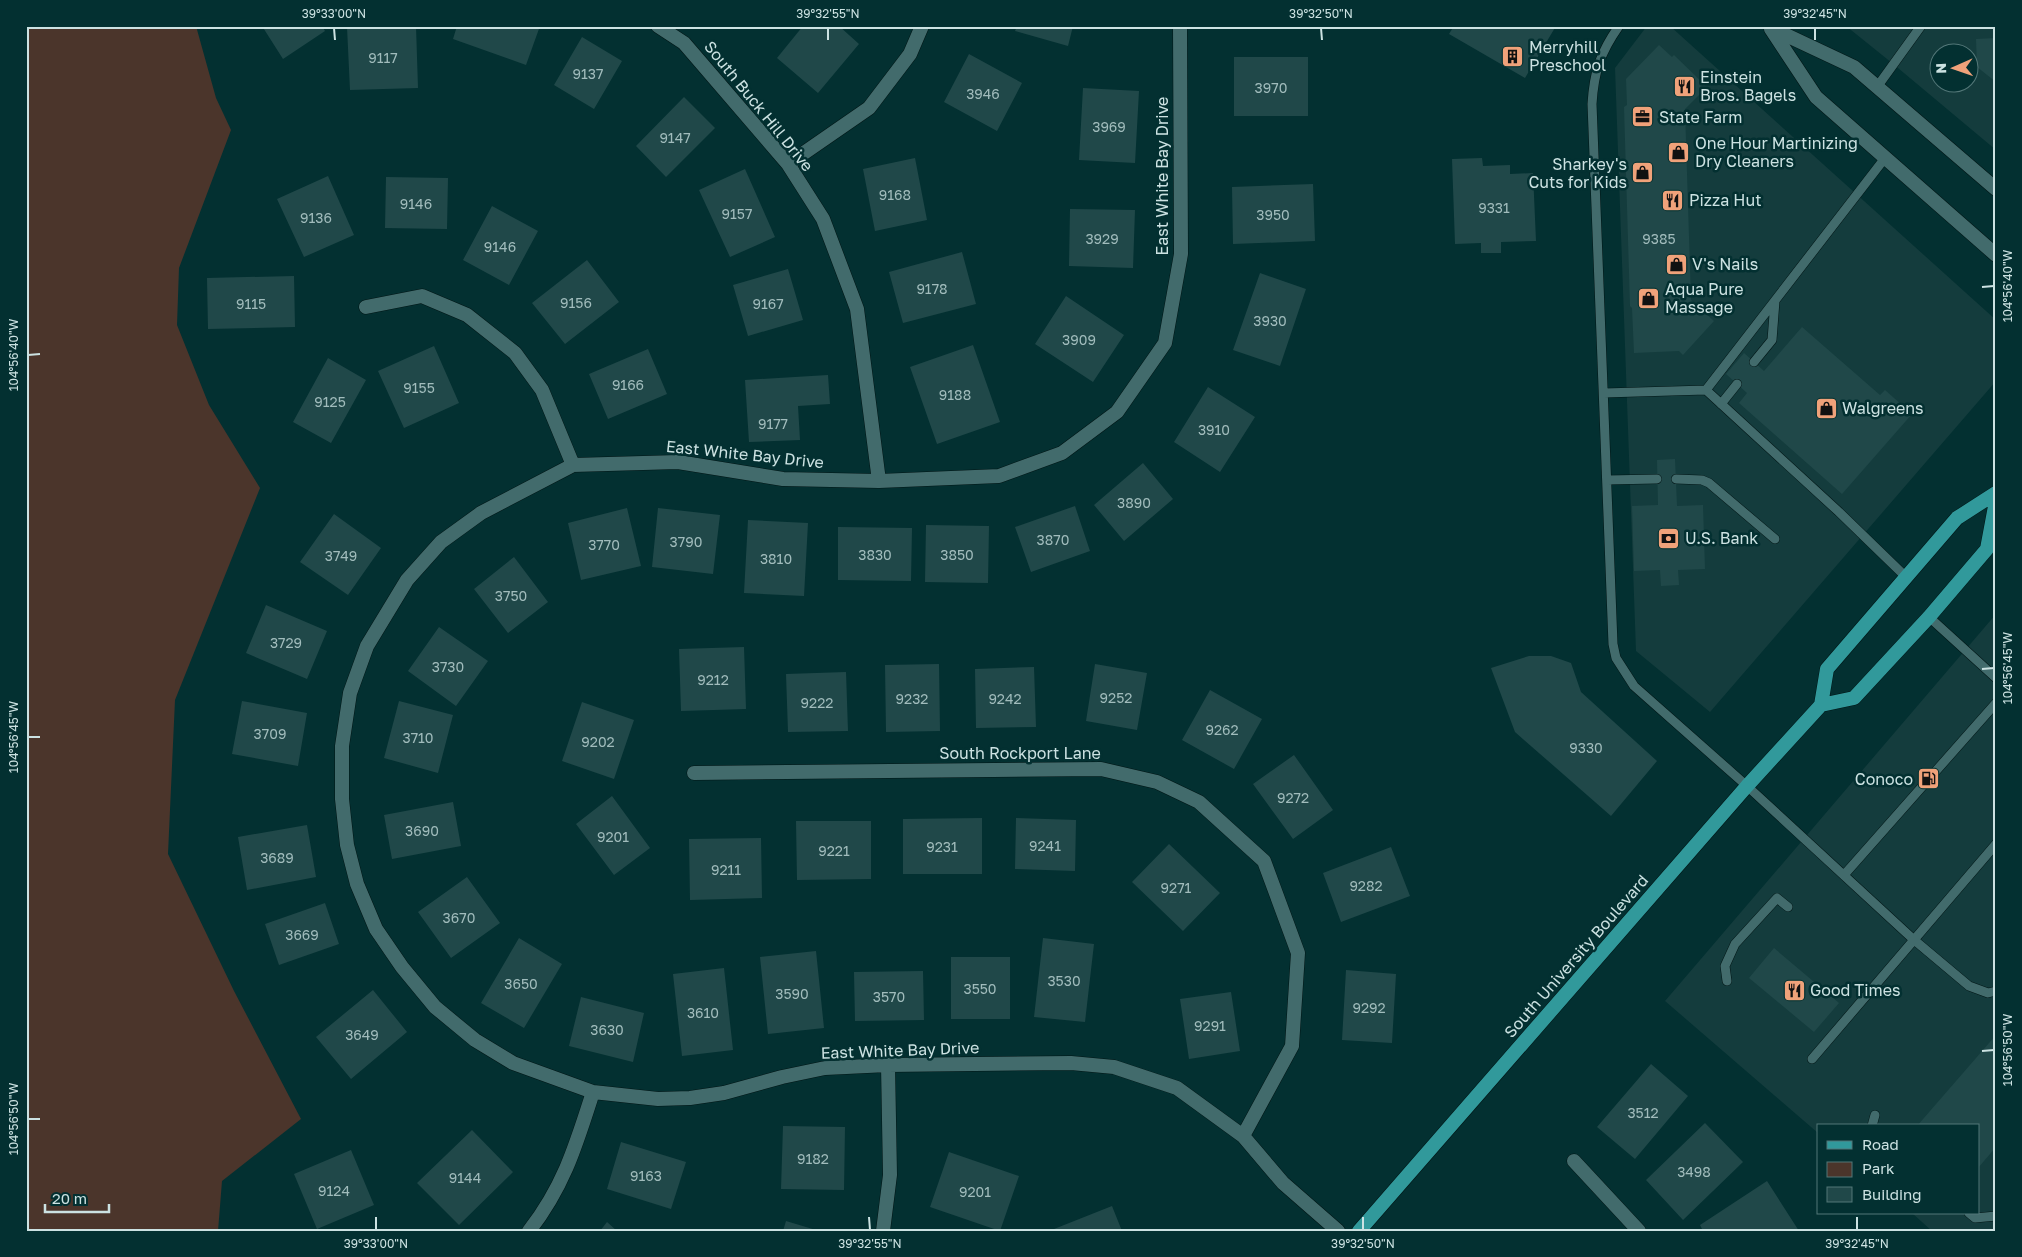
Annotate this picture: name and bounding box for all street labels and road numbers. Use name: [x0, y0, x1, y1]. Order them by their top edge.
street label: South Buck Hill Drive: [700, 37, 818, 175]
street label: East White Bay Drive: [1152, 97, 1172, 255]
street label: East White Bay Drive: [665, 436, 825, 472]
street label: South Rockport Lane: [939, 743, 1101, 763]
street label: South University Boulevard: [1500, 870, 1652, 1042]
street label: East White Bay Drive: [820, 1037, 980, 1063]

